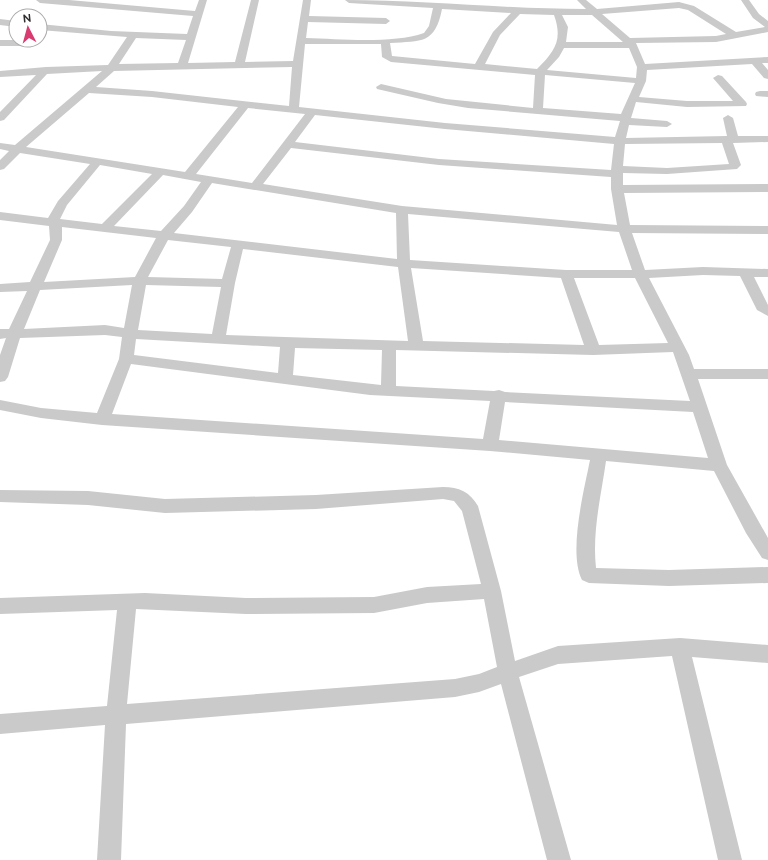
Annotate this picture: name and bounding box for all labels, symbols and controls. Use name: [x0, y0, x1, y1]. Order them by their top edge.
north arrow: [8, 8, 48, 48]
text: N: [22, 12, 32, 25]

